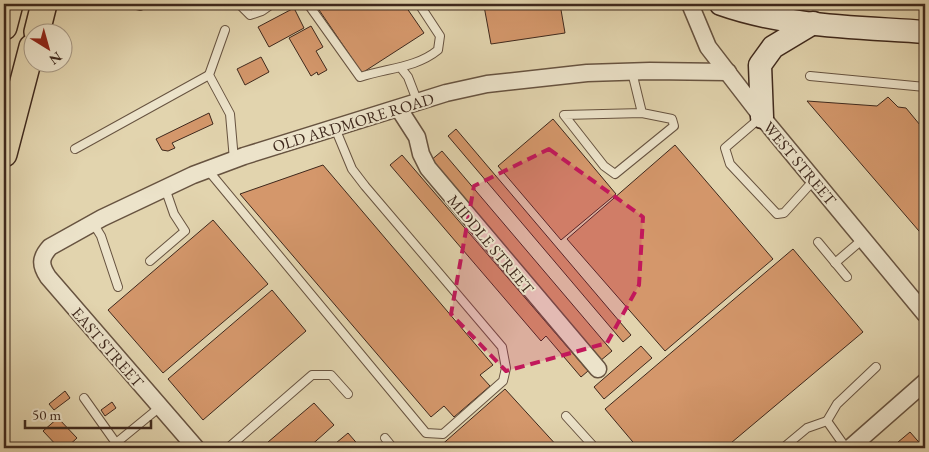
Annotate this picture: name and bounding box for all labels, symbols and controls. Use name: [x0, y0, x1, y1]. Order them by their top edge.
north arrow: [22, 22, 72, 72]
text: N: [45, 48, 66, 69]
street label: OLD ARDMORE ROAD: [270, 88, 436, 157]
street label: WEST STREET: [758, 117, 841, 210]
street label: MIDDLE STREET: [443, 190, 539, 299]
street label: EAST STREET: [67, 303, 148, 392]
scale bar: [25, 397, 151, 429]
text: 50 m: [32, 405, 61, 424]

